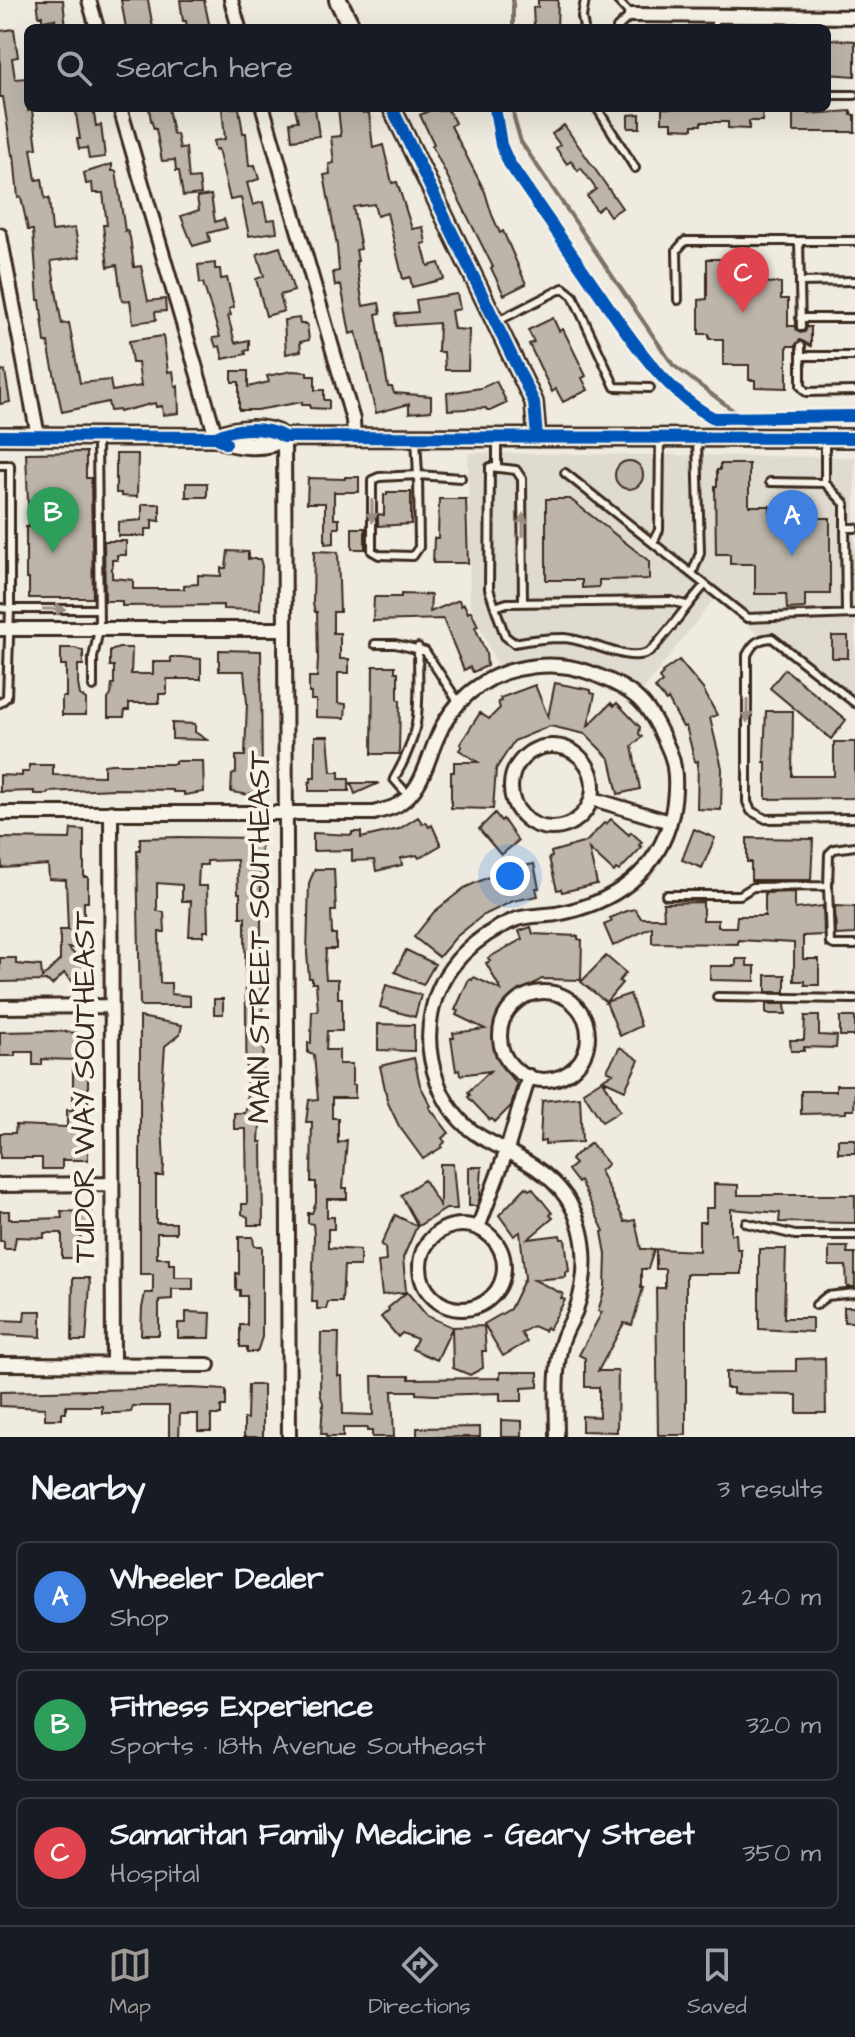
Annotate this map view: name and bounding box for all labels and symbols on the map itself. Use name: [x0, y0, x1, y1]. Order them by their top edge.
pin: C: [717, 247, 769, 313]
pin: B: [27, 487, 79, 553]
pin: A: [766, 490, 818, 556]
one-way arrow: [366, 499, 378, 524]
one-way arrow: [516, 512, 529, 537]
one-way arrow: [42, 603, 67, 615]
one-way arrow: [741, 699, 753, 724]
street label: MAIN STREET SOUTHEAST: [239, 750, 281, 1123]
your location: [490, 856, 530, 896]
street label: TUDOR WAY SOUTHEAST: [64, 911, 106, 1263]

